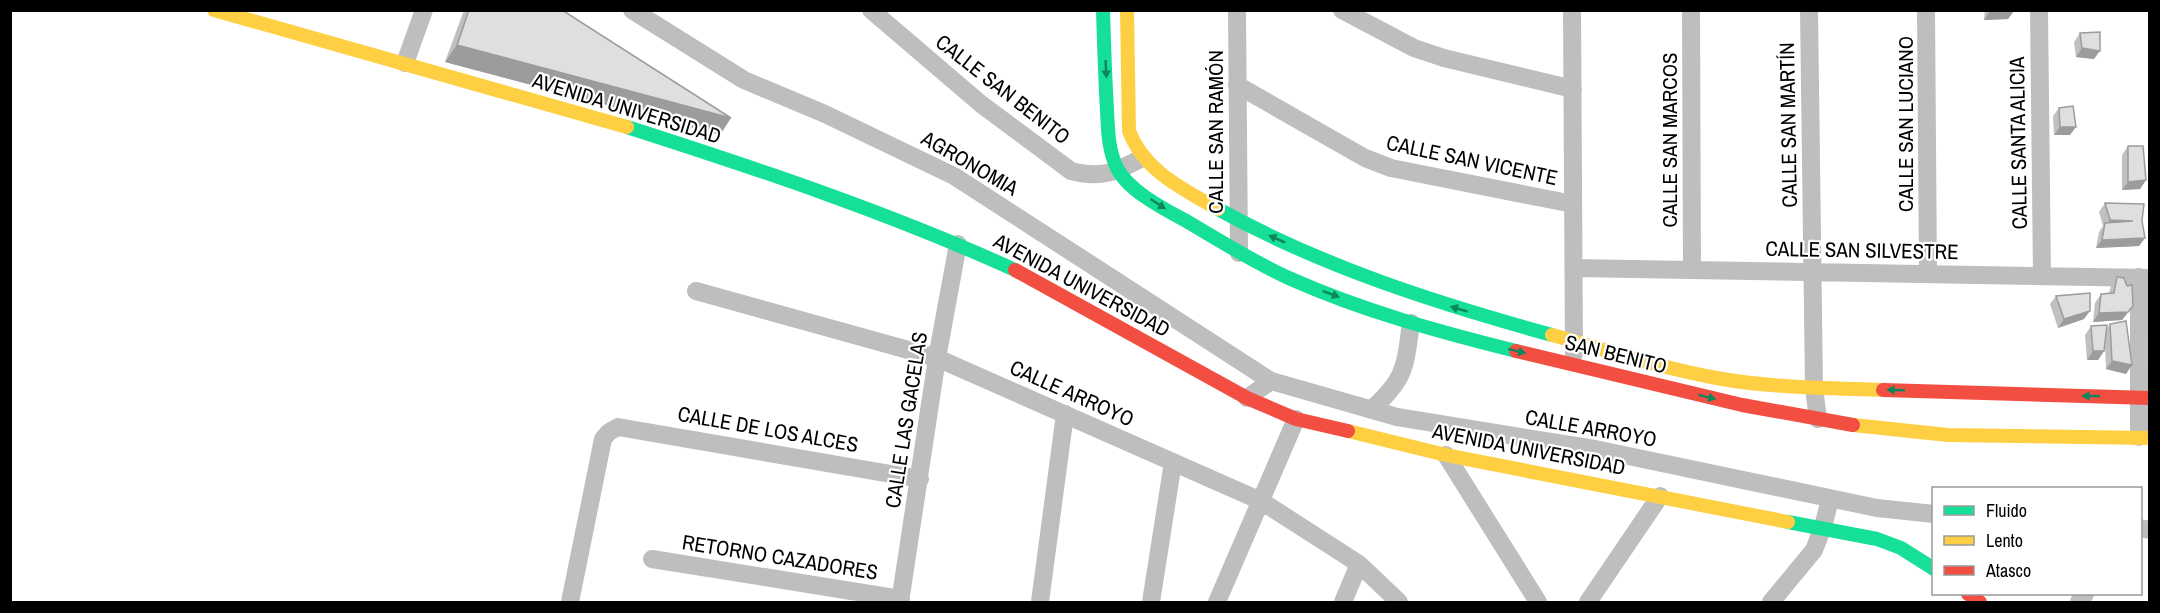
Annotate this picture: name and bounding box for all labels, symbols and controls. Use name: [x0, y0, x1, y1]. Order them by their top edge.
street label: CALLE SAN BENITO: [930, 27, 1076, 151]
street label: CALLE SAN LUCIANO: [1891, 36, 1920, 212]
street label: CALLE SAN MARTÍN: [1772, 42, 1804, 208]
street label: CALLE SAN RAMÓN: [1201, 50, 1230, 214]
street label: CALLE SAN MARCOS: [1655, 52, 1684, 228]
street label: CALLE SANTA ALICIA: [2002, 56, 2034, 230]
one-way arrow: [1102, 59, 1111, 78]
street label: AVENIDA UNIVERSIDAD: [528, 65, 725, 151]
street label: AGRONOMIA: [915, 123, 1024, 203]
street label: CALLE SAN VICENTE: [1384, 128, 1560, 192]
one-way arrow: [1150, 199, 1167, 210]
street label: AVENIDA UNIVERSIDAD: [988, 226, 1175, 344]
one-way arrow: [1268, 234, 1286, 243]
street label: CALLE SAN SILVESTRE: [1765, 234, 1959, 266]
one-way arrow: [1322, 290, 1340, 300]
one-way arrow: [1450, 304, 1468, 314]
street label: SAN BENITO: [1562, 327, 1670, 381]
street label: CALLE LAS GACELAS: [878, 330, 934, 510]
one-way arrow: [1508, 346, 1526, 356]
street label: CALLE ARROYO: [1005, 353, 1139, 433]
one-way arrow: [1887, 385, 1906, 395]
one-way arrow: [2082, 391, 2101, 401]
one-way arrow: [1697, 393, 1716, 403]
street label: CALLE DE LOS ALCES: [675, 399, 861, 459]
street label: CALLE ARROYO: [1523, 402, 1659, 454]
street label: AVENIDA UNIVERSIDAD: [1429, 416, 1628, 482]
legend: [1932, 487, 2142, 595]
text: Fluido: [1986, 498, 2027, 523]
street label: RETORNO CAZADORES: [680, 527, 880, 587]
text: Lento: [1986, 528, 2023, 553]
text: Atasco: [1985, 558, 2031, 583]

